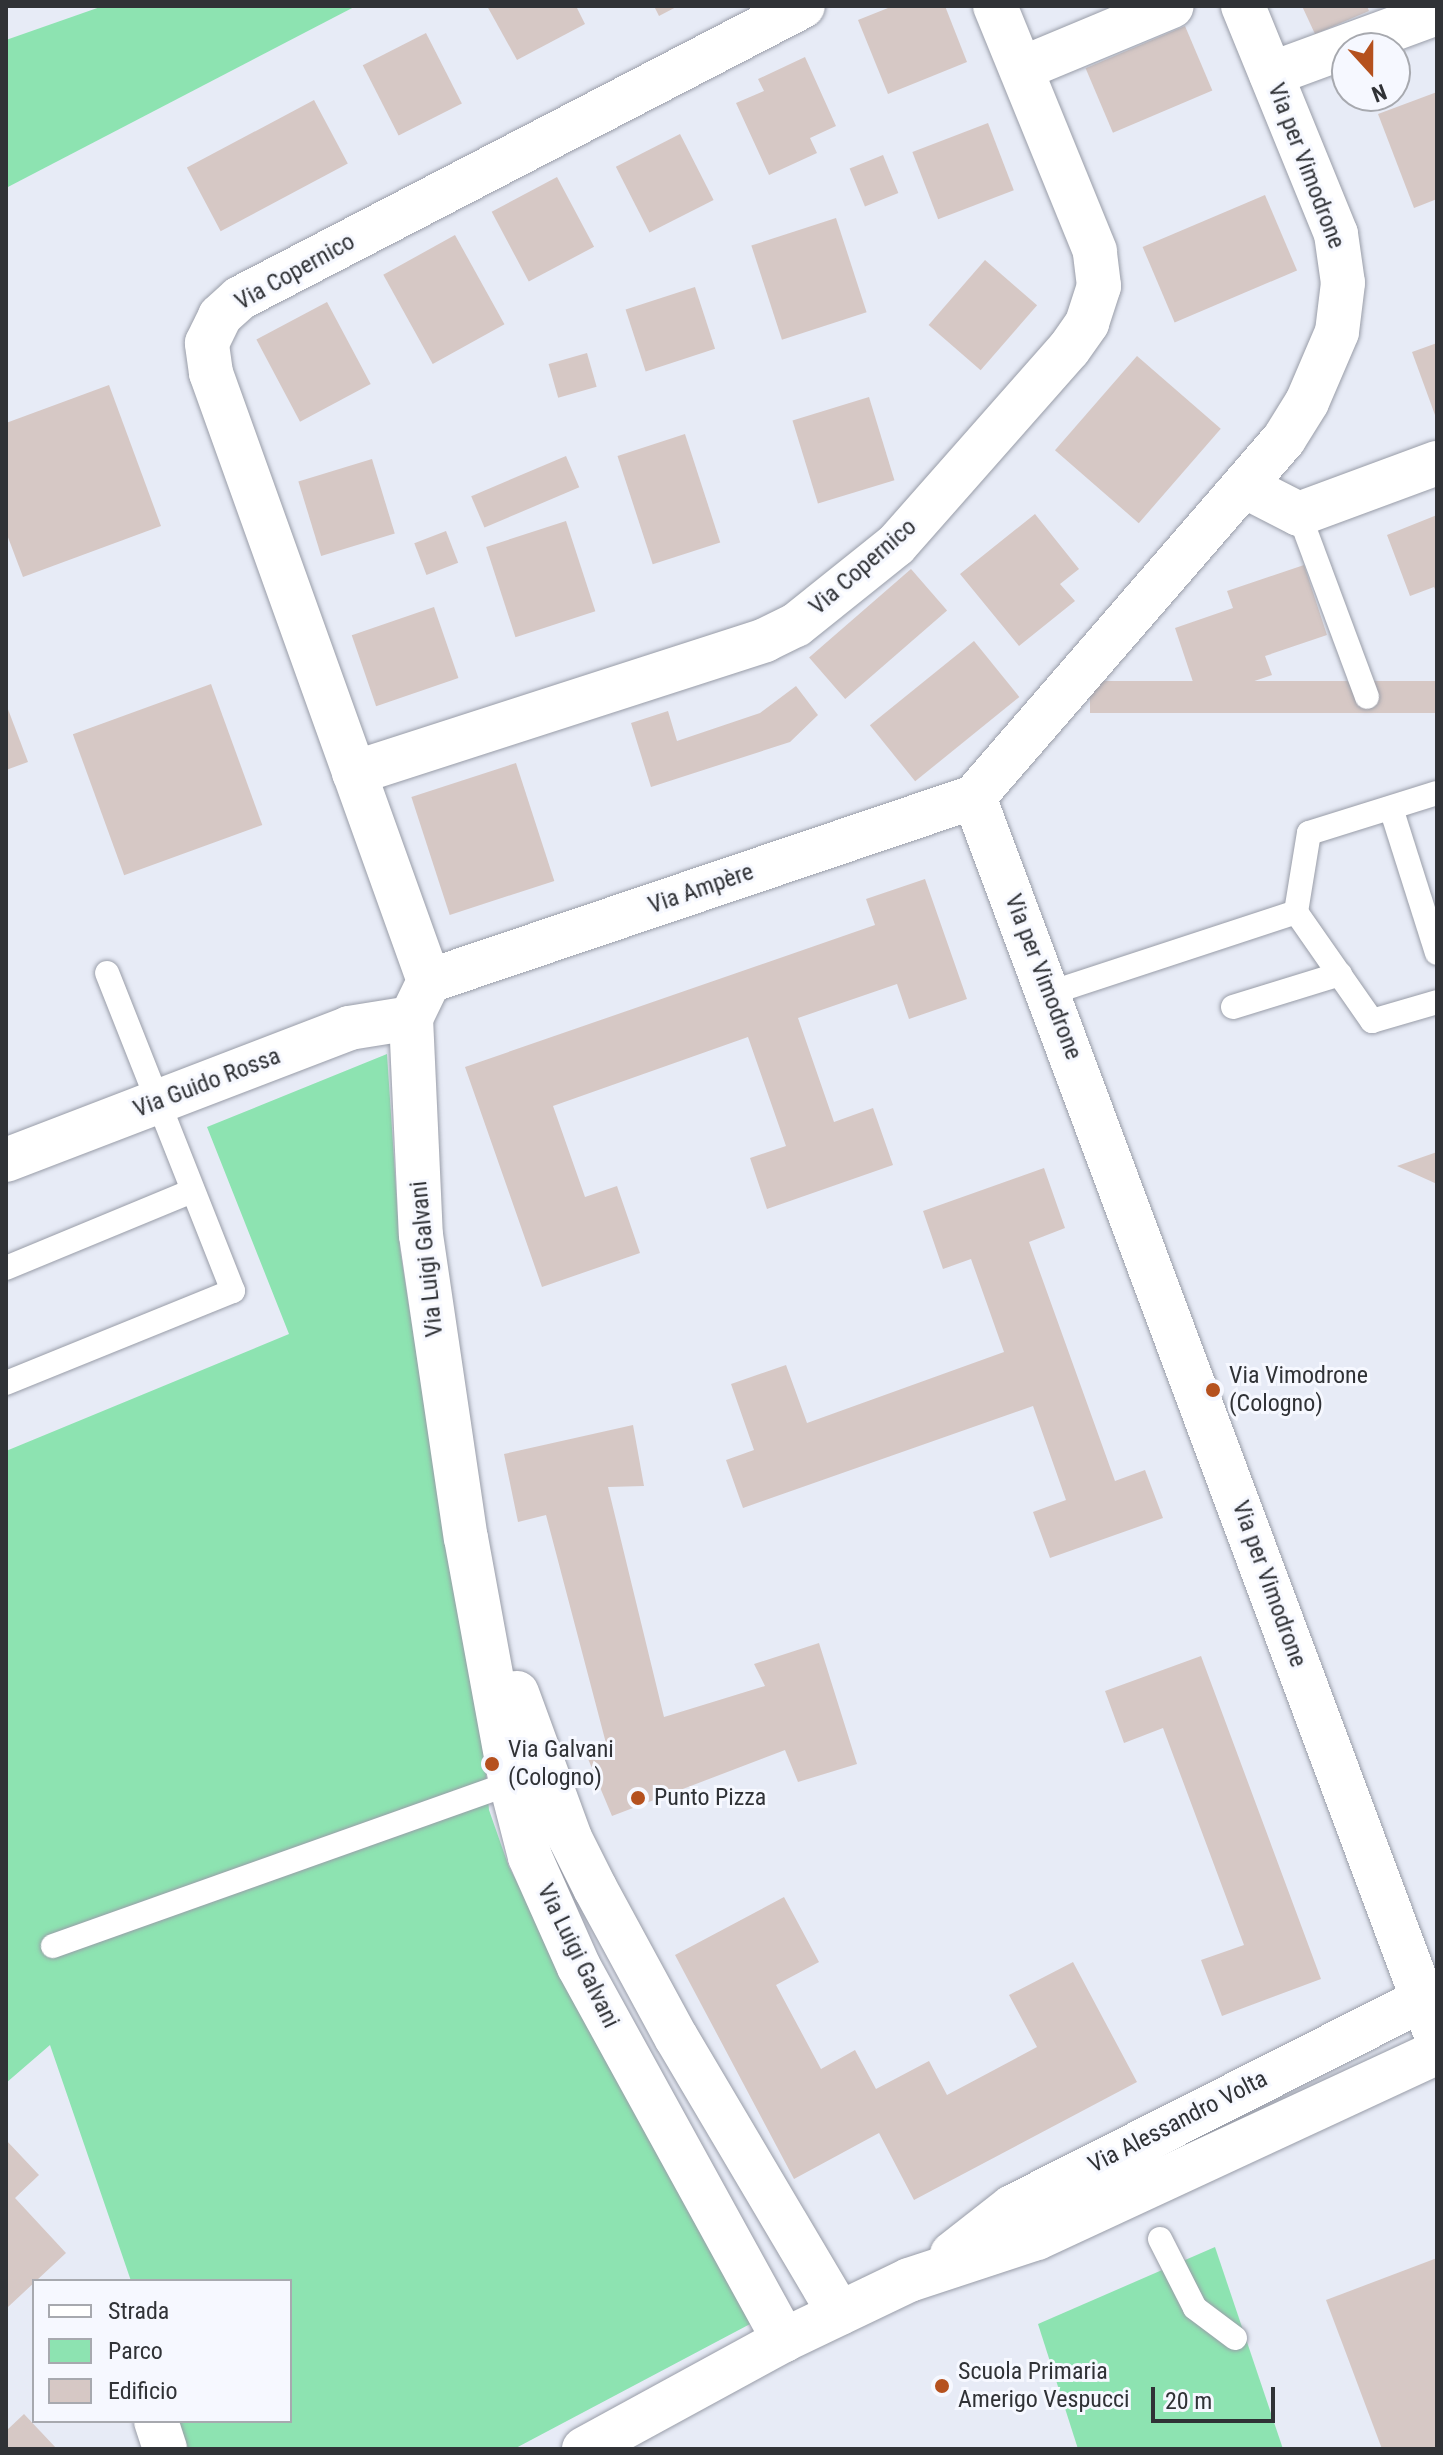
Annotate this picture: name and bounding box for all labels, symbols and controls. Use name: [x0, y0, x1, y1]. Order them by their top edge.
north arrow: [1331, 32, 1411, 112]
street label: Via per Vimodrone: [1261, 79, 1351, 253]
text: N: [1368, 79, 1390, 107]
street label: Via Copernico: [230, 227, 360, 317]
street label: Via Copernico: [804, 513, 922, 621]
street label: Via Ampère: [645, 858, 757, 920]
street label: Via per Vimodrone: [998, 890, 1088, 1064]
street label: Via Guido Rossa: [130, 1042, 284, 1124]
street label: Via Luigi Galvani: [404, 1180, 450, 1338]
place label: Via Vimodrone (Cologno): [1229, 1362, 1368, 1418]
marker: Via Vimodrone (Cologno): [1204, 1381, 1222, 1399]
street label: Via per Vimodrone: [1226, 1497, 1312, 1671]
place label: Via Galvani (Cologno): [508, 1736, 614, 1792]
marker: Via Galvani (Cologno): [483, 1755, 501, 1773]
place label: Punto Pizza: [654, 1784, 766, 1812]
marker: Punto Pizza: [629, 1789, 647, 1807]
street label: Via Luigi Galvani: [531, 1879, 625, 2033]
street label: Via Alessandro Volta: [1084, 2064, 1272, 2180]
legend: [32, 2279, 292, 2423]
text: Strada: [108, 2297, 169, 2325]
text: Parco: [108, 2337, 163, 2365]
place label: Scuola Primaria Amerigo Vespucci: [958, 2358, 1130, 2414]
scale bar: [1155, 2371, 1279, 2421]
text: Edificio: [108, 2377, 178, 2405]
marker: Scuola Primaria Amerigo Vespucci: [933, 2377, 951, 2395]
text: 20 m: [1165, 2387, 1212, 2415]

